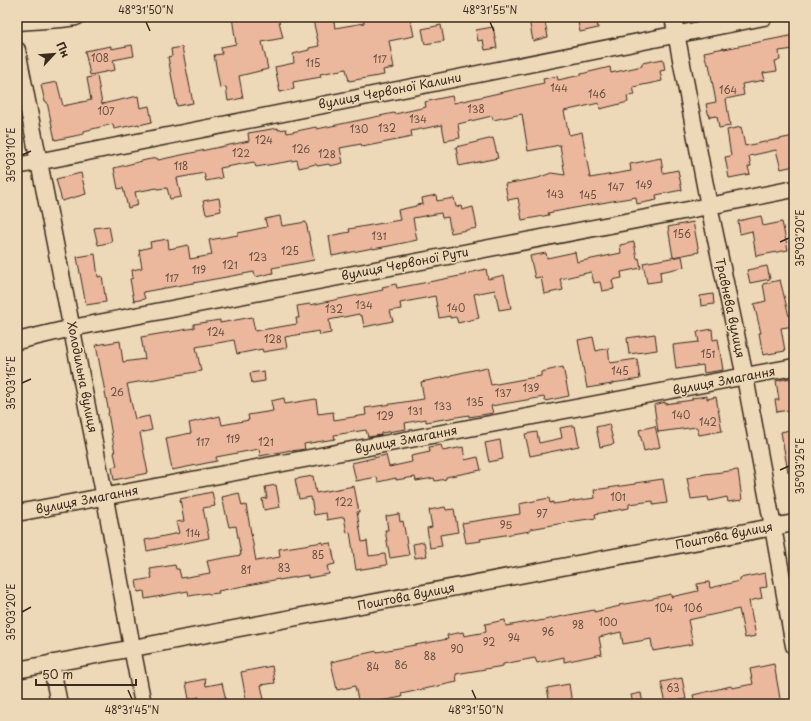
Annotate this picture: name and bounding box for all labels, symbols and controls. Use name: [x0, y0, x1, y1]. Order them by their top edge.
text: 48°31'50"N: [118, 2, 174, 17]
text: 48°31'55"N: [463, 2, 517, 17]
north arrow: [34, 34, 74, 74]
text: Пн: [52, 39, 75, 60]
house number: 108: [91, 50, 109, 65]
house number: 117: [373, 51, 387, 66]
house number: 115: [306, 55, 320, 70]
street label: вулиця Червоної Калини: [317, 67, 463, 113]
house number: 144: [550, 80, 568, 95]
house number: 164: [719, 82, 737, 97]
house number: 146: [588, 86, 606, 101]
house number: 138: [467, 101, 485, 116]
house number: 107: [97, 103, 115, 118]
house number: 134: [409, 111, 427, 126]
house number: 132: [378, 120, 396, 135]
house number: 130: [350, 121, 368, 136]
text: 35°03'10"E: [3, 128, 18, 182]
house number: 124: [255, 132, 273, 147]
house number: 126: [292, 141, 310, 156]
house number: 122: [232, 145, 250, 160]
house number: 128: [318, 146, 336, 161]
house number: 118: [174, 158, 188, 173]
house number: 149: [636, 177, 653, 192]
house number: 147: [608, 179, 625, 194]
house number: 143: [546, 186, 564, 201]
house number: 145: [579, 187, 597, 202]
text: 35°03'20"E: [792, 209, 807, 267]
house number: 156: [673, 226, 691, 241]
house number: 131: [372, 228, 387, 243]
street label: вулиця Червоної Рути: [340, 242, 470, 284]
house number: 125: [281, 243, 299, 258]
house number: 123: [249, 249, 267, 264]
street label: Травнева вулиця: [712, 256, 750, 360]
house number: 121: [222, 257, 238, 272]
house number: 119: [192, 262, 206, 277]
house number: 117: [165, 270, 179, 285]
house number: 134: [355, 297, 373, 312]
house number: 140: [447, 300, 465, 315]
house number: 132: [325, 301, 343, 316]
street label: Холодильна вулиця: [63, 319, 103, 434]
house number: 124: [207, 324, 225, 339]
house number: 128: [264, 331, 282, 346]
house number: 151: [701, 346, 715, 361]
text: 35°03'15"E: [3, 356, 18, 410]
street label: вулиця Змагання: [671, 361, 777, 399]
house number: 145: [611, 363, 629, 378]
house number: 139: [523, 380, 540, 395]
house number: 26: [110, 384, 124, 399]
house number: 137: [495, 385, 512, 400]
house number: 135: [466, 394, 484, 409]
house number: 133: [434, 398, 452, 413]
house number: 131: [408, 403, 423, 418]
house number: 140: [672, 407, 690, 422]
house number: 129: [376, 408, 394, 423]
house number: 142: [699, 414, 717, 429]
street label: вулиця Змагання: [353, 420, 459, 458]
house number: 119: [226, 431, 240, 446]
house number: 117: [196, 434, 210, 449]
house number: 121: [258, 434, 274, 449]
text: 35°03'25"E: [792, 438, 807, 494]
street label: вулиця Змагання: [34, 480, 140, 518]
house number: 101: [610, 489, 626, 504]
house number: 122: [335, 494, 353, 509]
house number: 97: [536, 506, 548, 521]
house number: 95: [500, 517, 512, 532]
street label: Поштова вулиця: [673, 517, 774, 553]
house number: 114: [186, 525, 201, 540]
house number: 85: [312, 547, 324, 562]
house number: 83: [278, 560, 290, 575]
house number: 81: [241, 562, 251, 577]
street label: Поштова вулиця: [355, 578, 456, 614]
text: 35°03'20"E: [3, 583, 18, 641]
house number: 104: [655, 600, 674, 615]
house number: 106: [684, 600, 702, 615]
house number: 100: [598, 614, 618, 629]
house number: 98: [572, 617, 584, 632]
house number: 96: [542, 624, 554, 639]
house number: 94: [508, 630, 521, 645]
house number: 92: [483, 634, 495, 649]
house number: 90: [450, 641, 464, 656]
house number: 88: [424, 648, 436, 663]
house number: 86: [395, 657, 408, 672]
house number: 84: [367, 659, 380, 674]
scale bar: [36, 661, 136, 687]
text: 50 m: [42, 665, 73, 683]
house number: 63: [666, 680, 680, 695]
text: 48°31'45"N: [105, 702, 159, 717]
text: 48°31'50"N: [448, 702, 504, 717]

